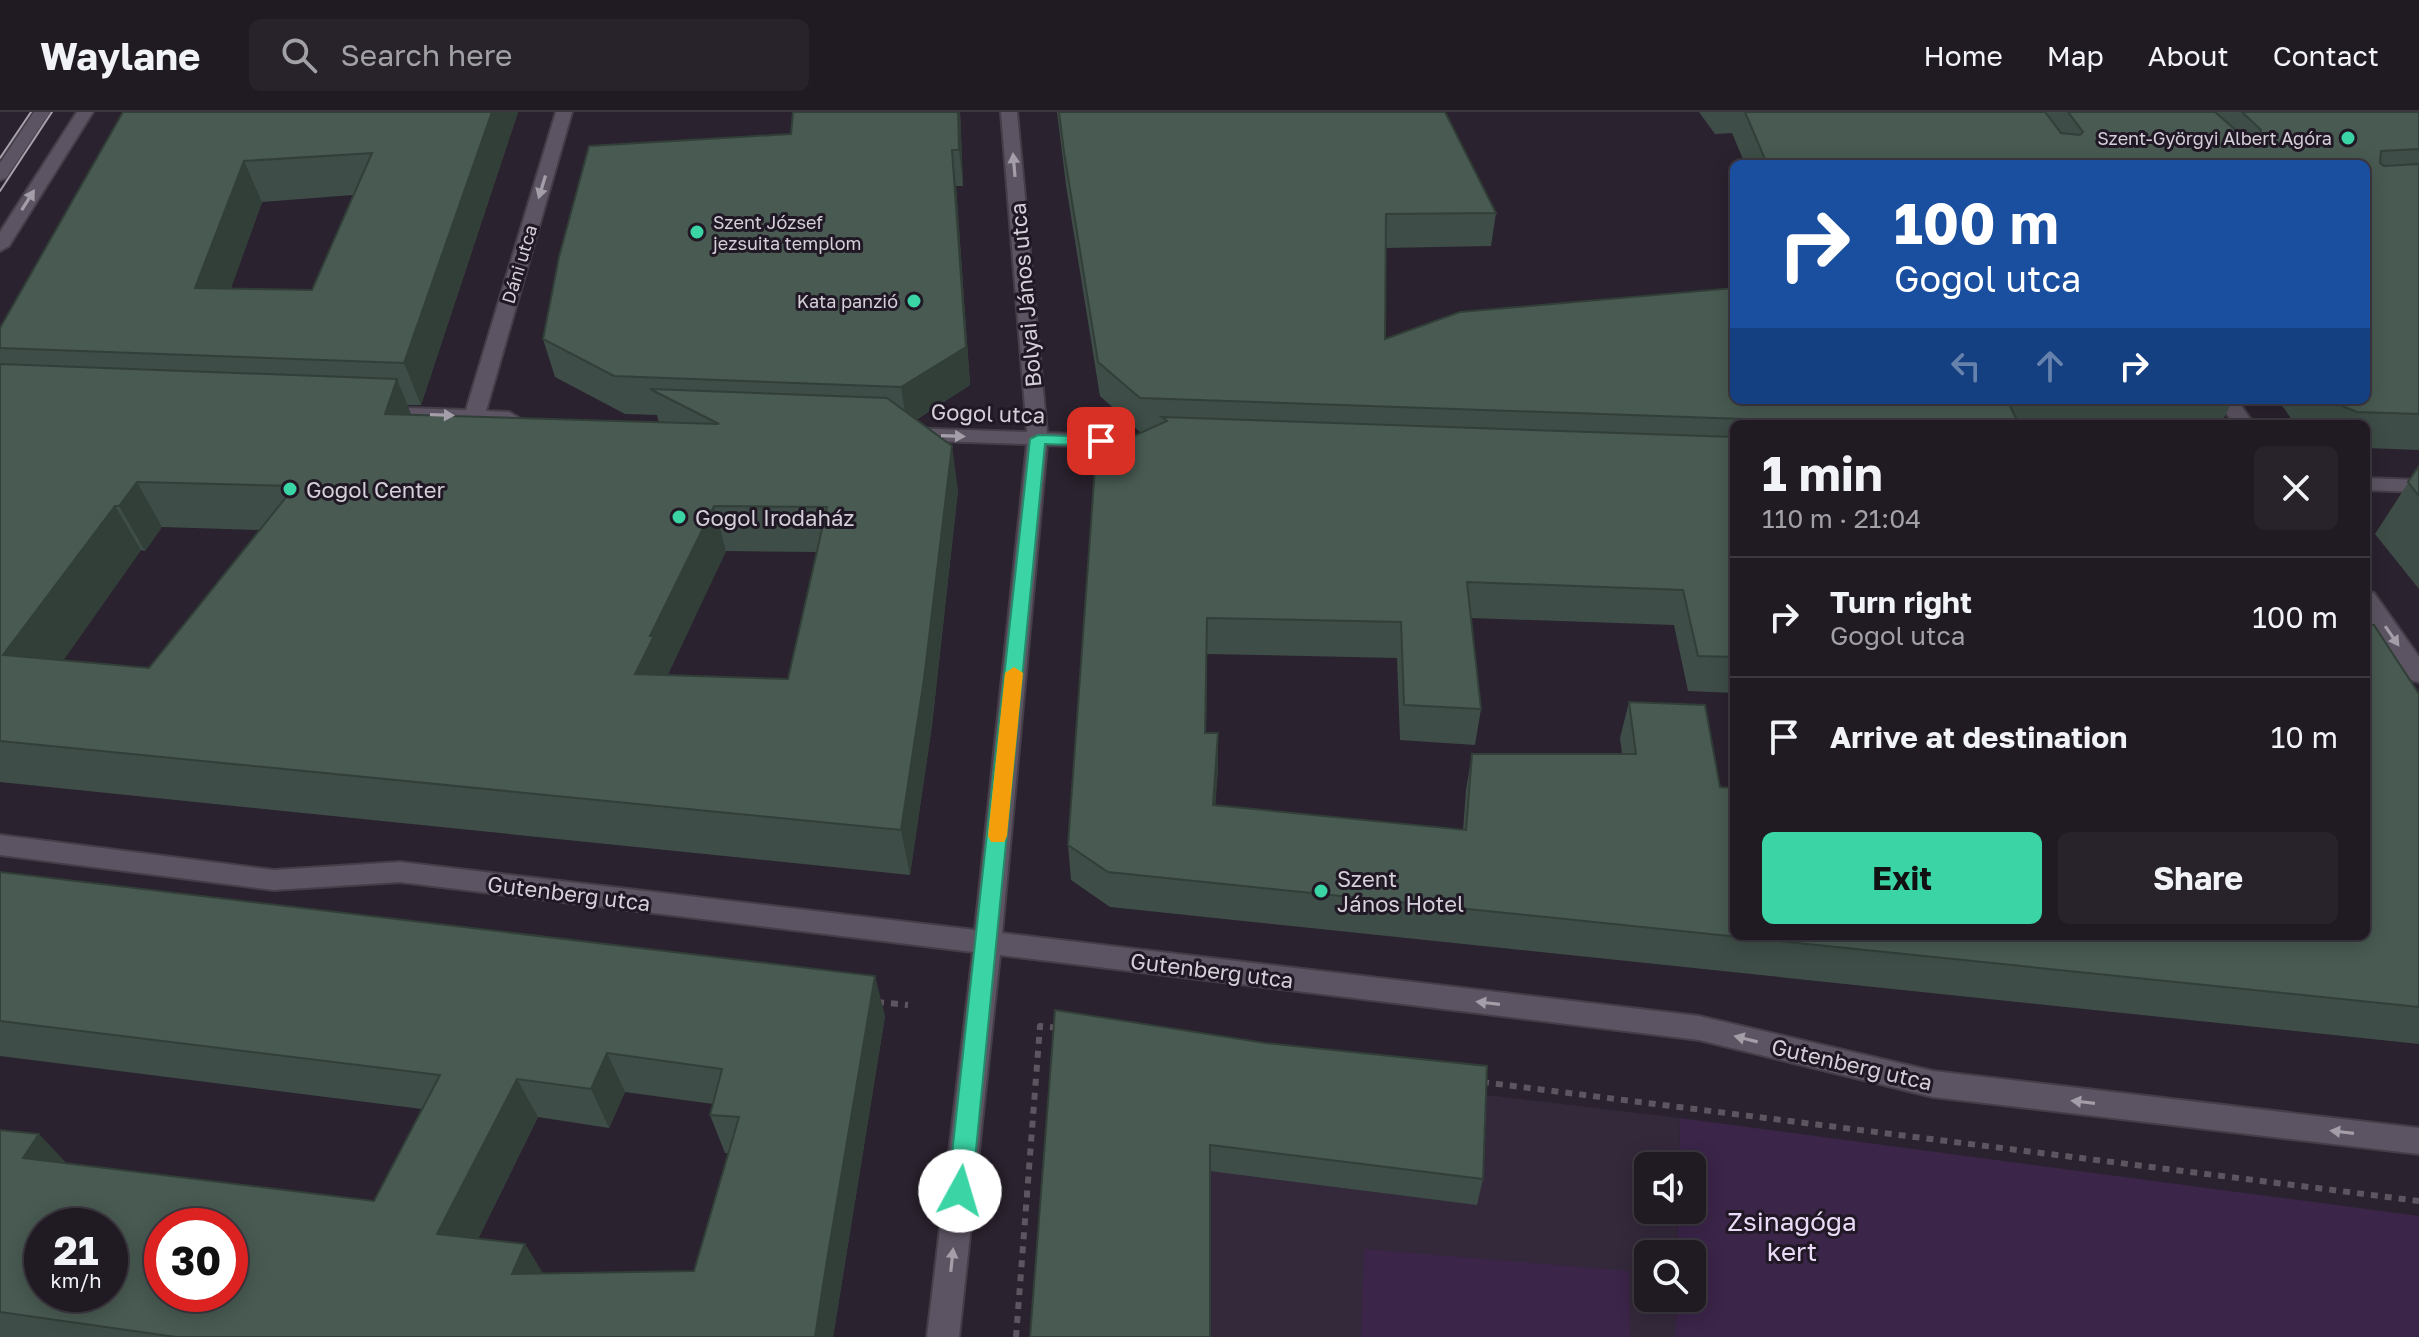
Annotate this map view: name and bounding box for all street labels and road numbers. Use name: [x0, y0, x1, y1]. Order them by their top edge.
street label: Bolyai János utca: [1003, 202, 1047, 388]
street label: Dáni utca: [497, 222, 541, 306]
street label: Gogol utca: [930, 398, 1046, 428]
street label: Gutenberg utca: [486, 870, 652, 916]
street label: Gutenberg utca: [1129, 947, 1295, 993]
street label: Gutenberg utca: [1769, 1032, 1935, 1096]

